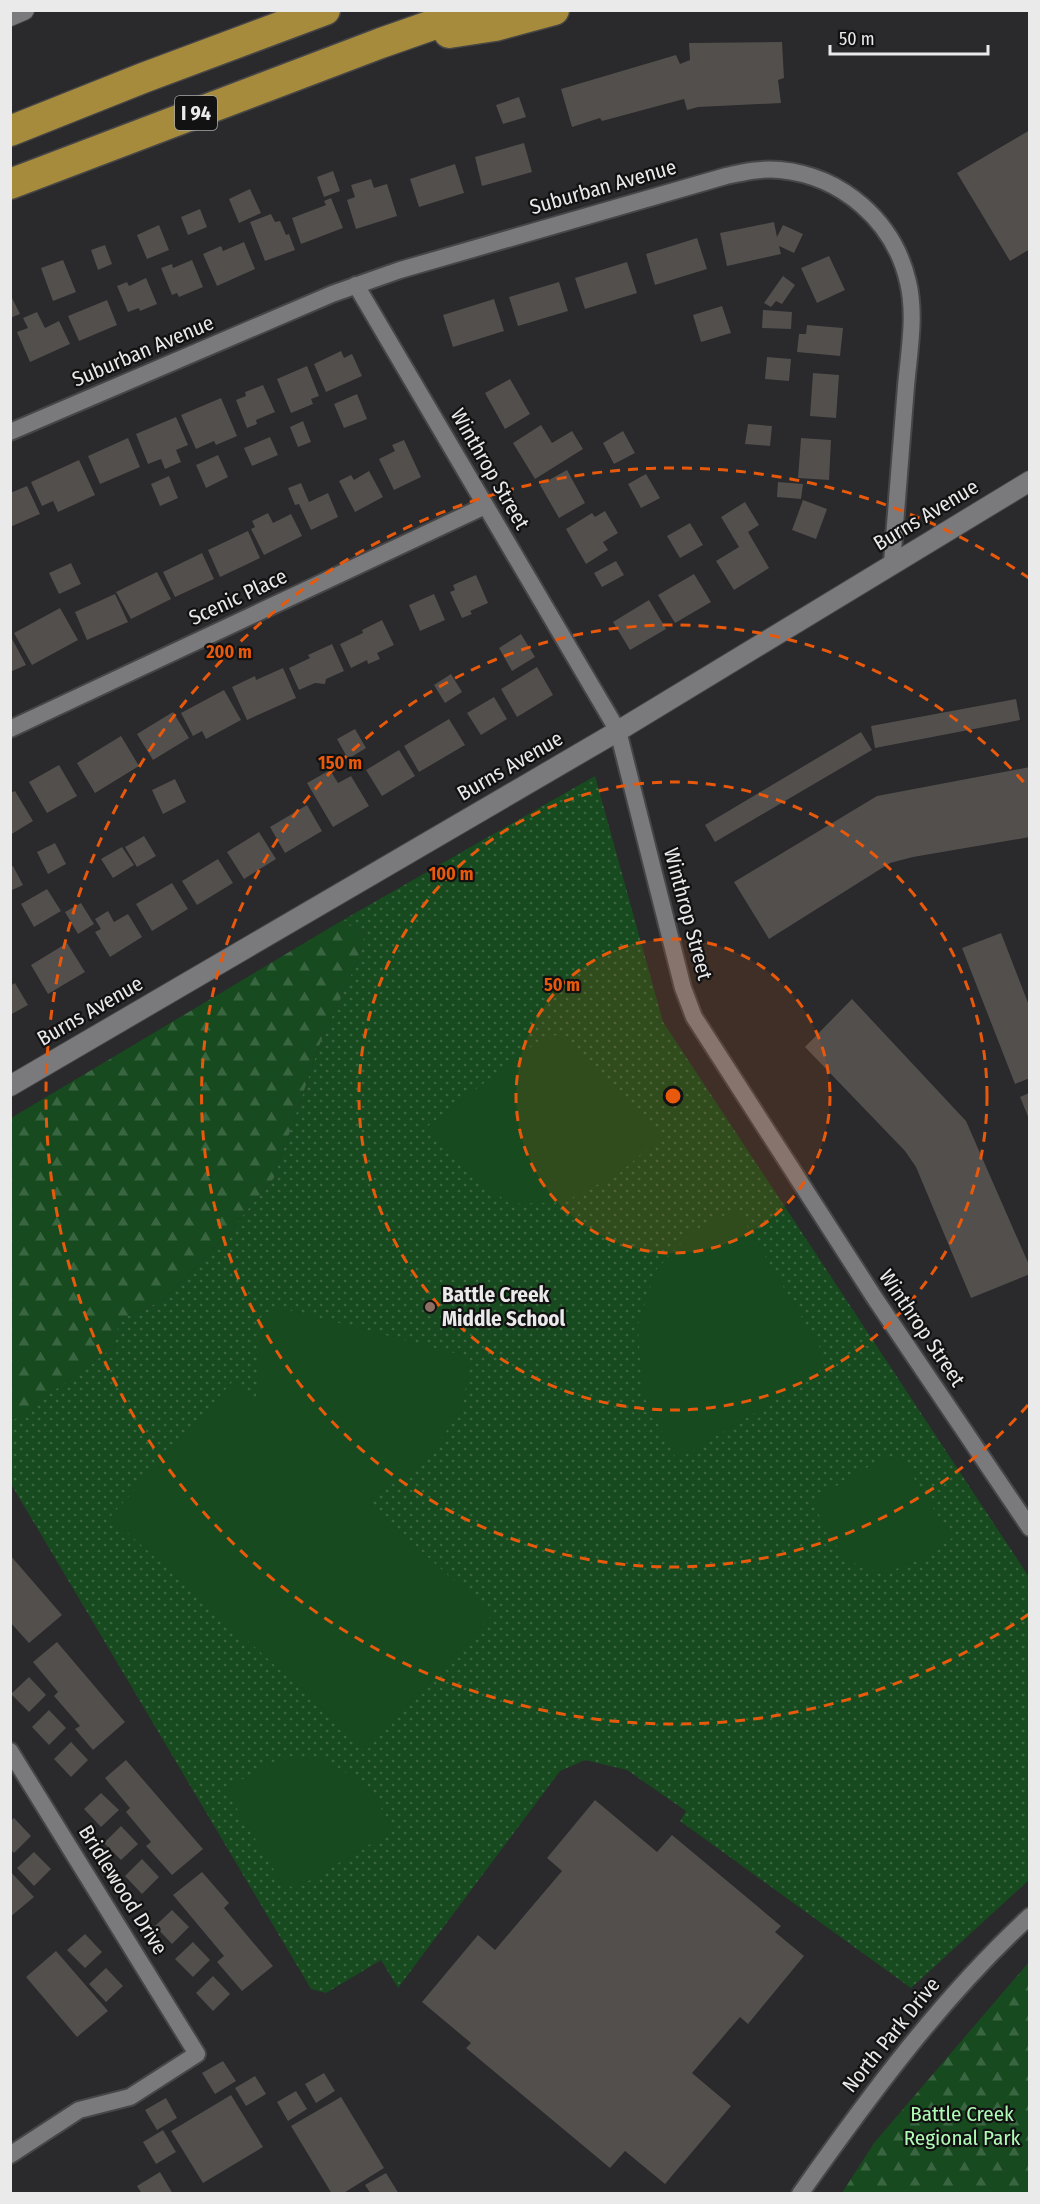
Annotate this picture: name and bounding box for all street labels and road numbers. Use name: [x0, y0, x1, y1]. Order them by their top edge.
road number: I 94: [175, 96, 217, 130]
street label: Suburban Avenue: [527, 154, 679, 220]
street label: Suburban Avenue: [68, 309, 218, 393]
street label: Winthrop Street: [445, 404, 535, 534]
street label: Burns Avenue: [869, 474, 983, 556]
street label: Scenic Place: [185, 563, 291, 631]
street label: Burns Avenue: [452, 725, 568, 807]
street label: Winthrop Street: [658, 845, 718, 983]
street label: Burns Avenue: [32, 970, 148, 1052]
street label: Winthrop Street: [873, 1265, 971, 1392]
street label: Bridlewood Drive: [73, 1820, 173, 1960]
street label: North Park Drive: [837, 1972, 945, 2098]

